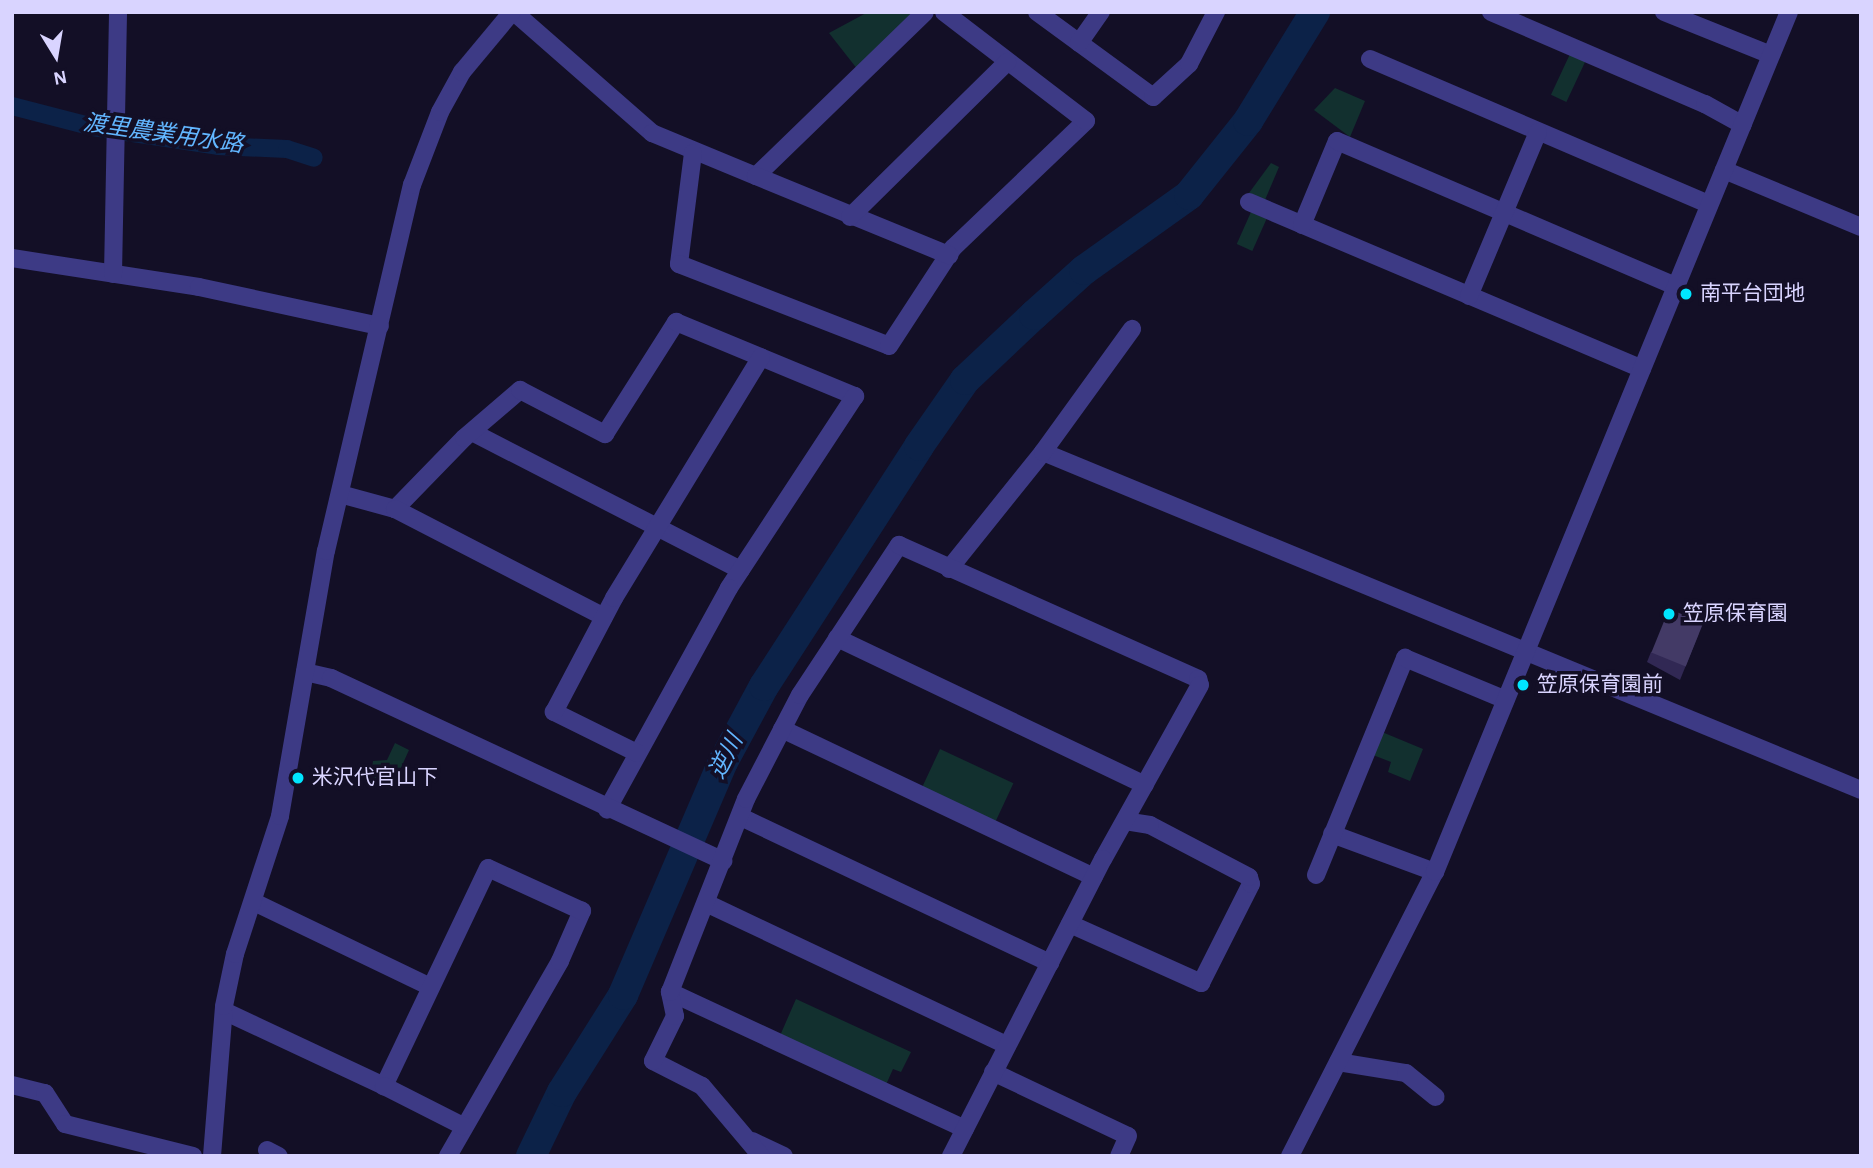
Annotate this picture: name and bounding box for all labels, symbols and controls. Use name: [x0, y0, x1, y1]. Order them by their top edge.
north arrow: [21, 21, 91, 91]
text: N: [52, 67, 68, 88]
water label: 渡里農業用水路: [81, 110, 245, 160]
place label: 南平台団地: [1700, 281, 1805, 307]
marker: 南平台団地: [1678, 286, 1694, 302]
place label: 笠原保育園: [1683, 601, 1788, 627]
marker: 笠原保育園: [1661, 606, 1677, 622]
place label: 笠原保育園前: [1537, 672, 1663, 698]
marker: 笠原保育園前: [1515, 677, 1531, 693]
water label: 逆川: [704, 730, 750, 784]
place label: 米沢代官山下: [312, 765, 438, 791]
marker: 米沢代官山下: [290, 770, 306, 786]

